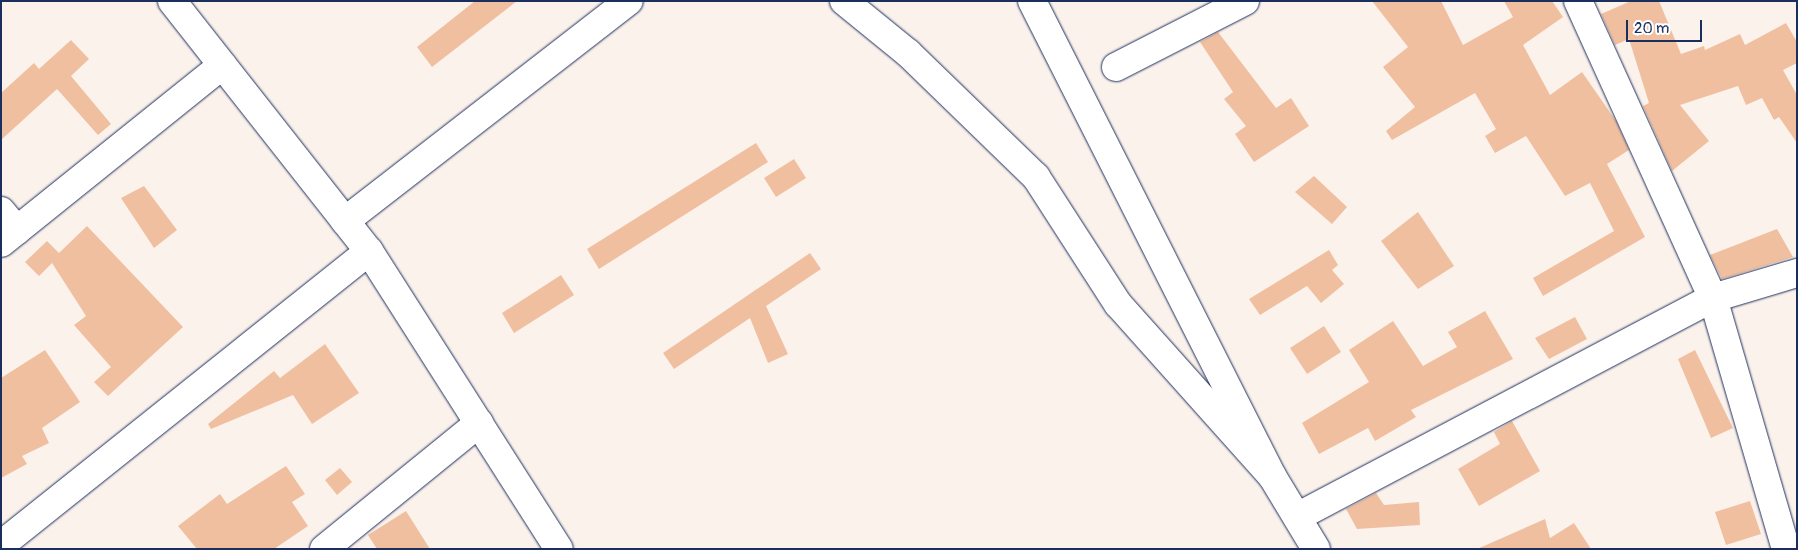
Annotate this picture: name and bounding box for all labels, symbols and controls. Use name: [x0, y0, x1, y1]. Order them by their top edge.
scale bar: [1628, 10, 1704, 42]
text: 20 m: [1634, 19, 1669, 38]

